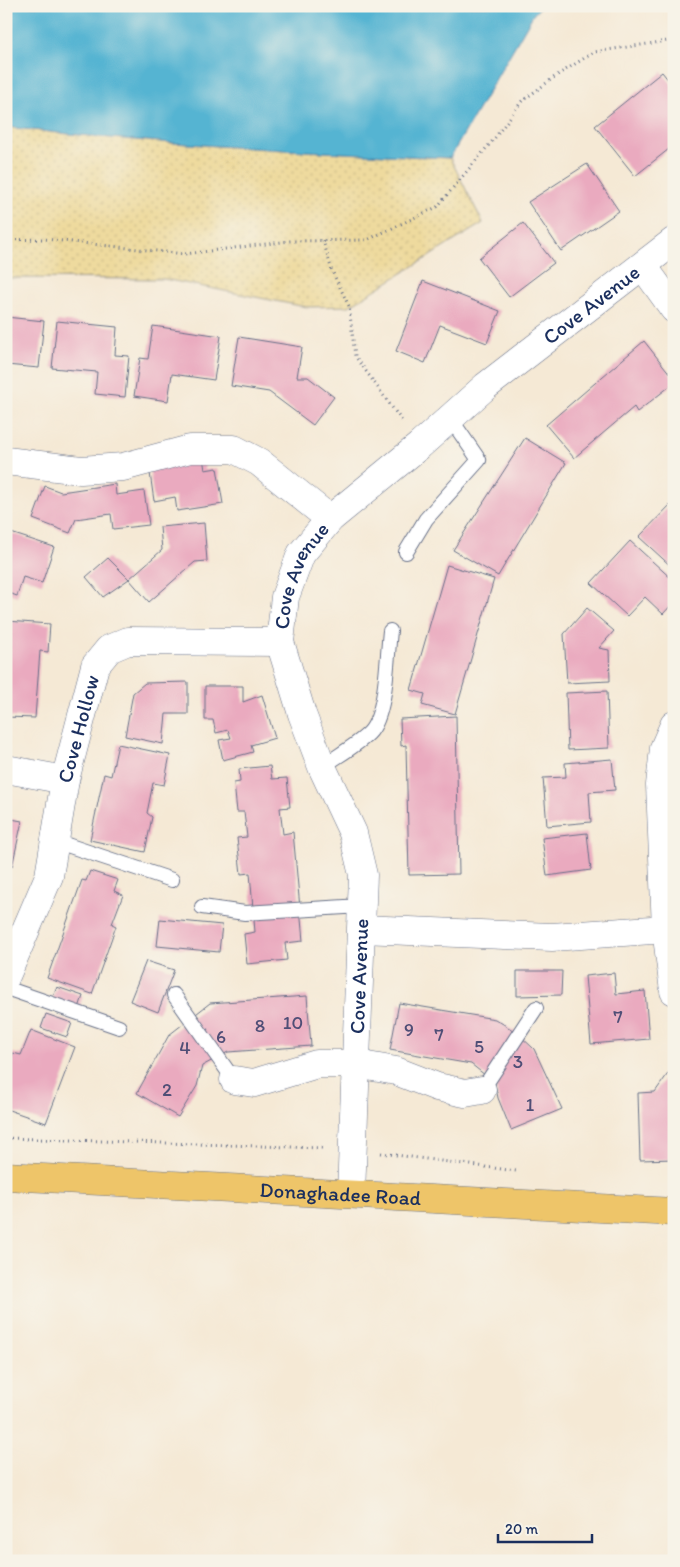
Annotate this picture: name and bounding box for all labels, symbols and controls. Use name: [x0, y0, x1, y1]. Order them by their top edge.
street label: Cove Avenue: [538, 259, 644, 350]
street label: Cove Avenue: [269, 517, 334, 630]
street label: Cove Hollow: [52, 672, 104, 786]
street label: Cove Avenue: [344, 918, 373, 1034]
house number: 7: [613, 1005, 623, 1028]
house number: 10: [283, 1011, 303, 1034]
house number: 8: [255, 1014, 265, 1037]
house number: 9: [404, 1018, 414, 1041]
house number: 7: [434, 1023, 444, 1046]
house number: 6: [216, 1025, 226, 1048]
house number: 5: [474, 1035, 484, 1058]
house number: 4: [179, 1036, 191, 1059]
house number: 3: [513, 1050, 523, 1073]
house number: 2: [162, 1078, 172, 1101]
house number: 1: [526, 1093, 535, 1116]
street label: Donaghadee Road: [259, 1177, 422, 1210]
scale bar: [498, 1512, 591, 1544]
text: 20 m: [505, 1520, 539, 1538]

